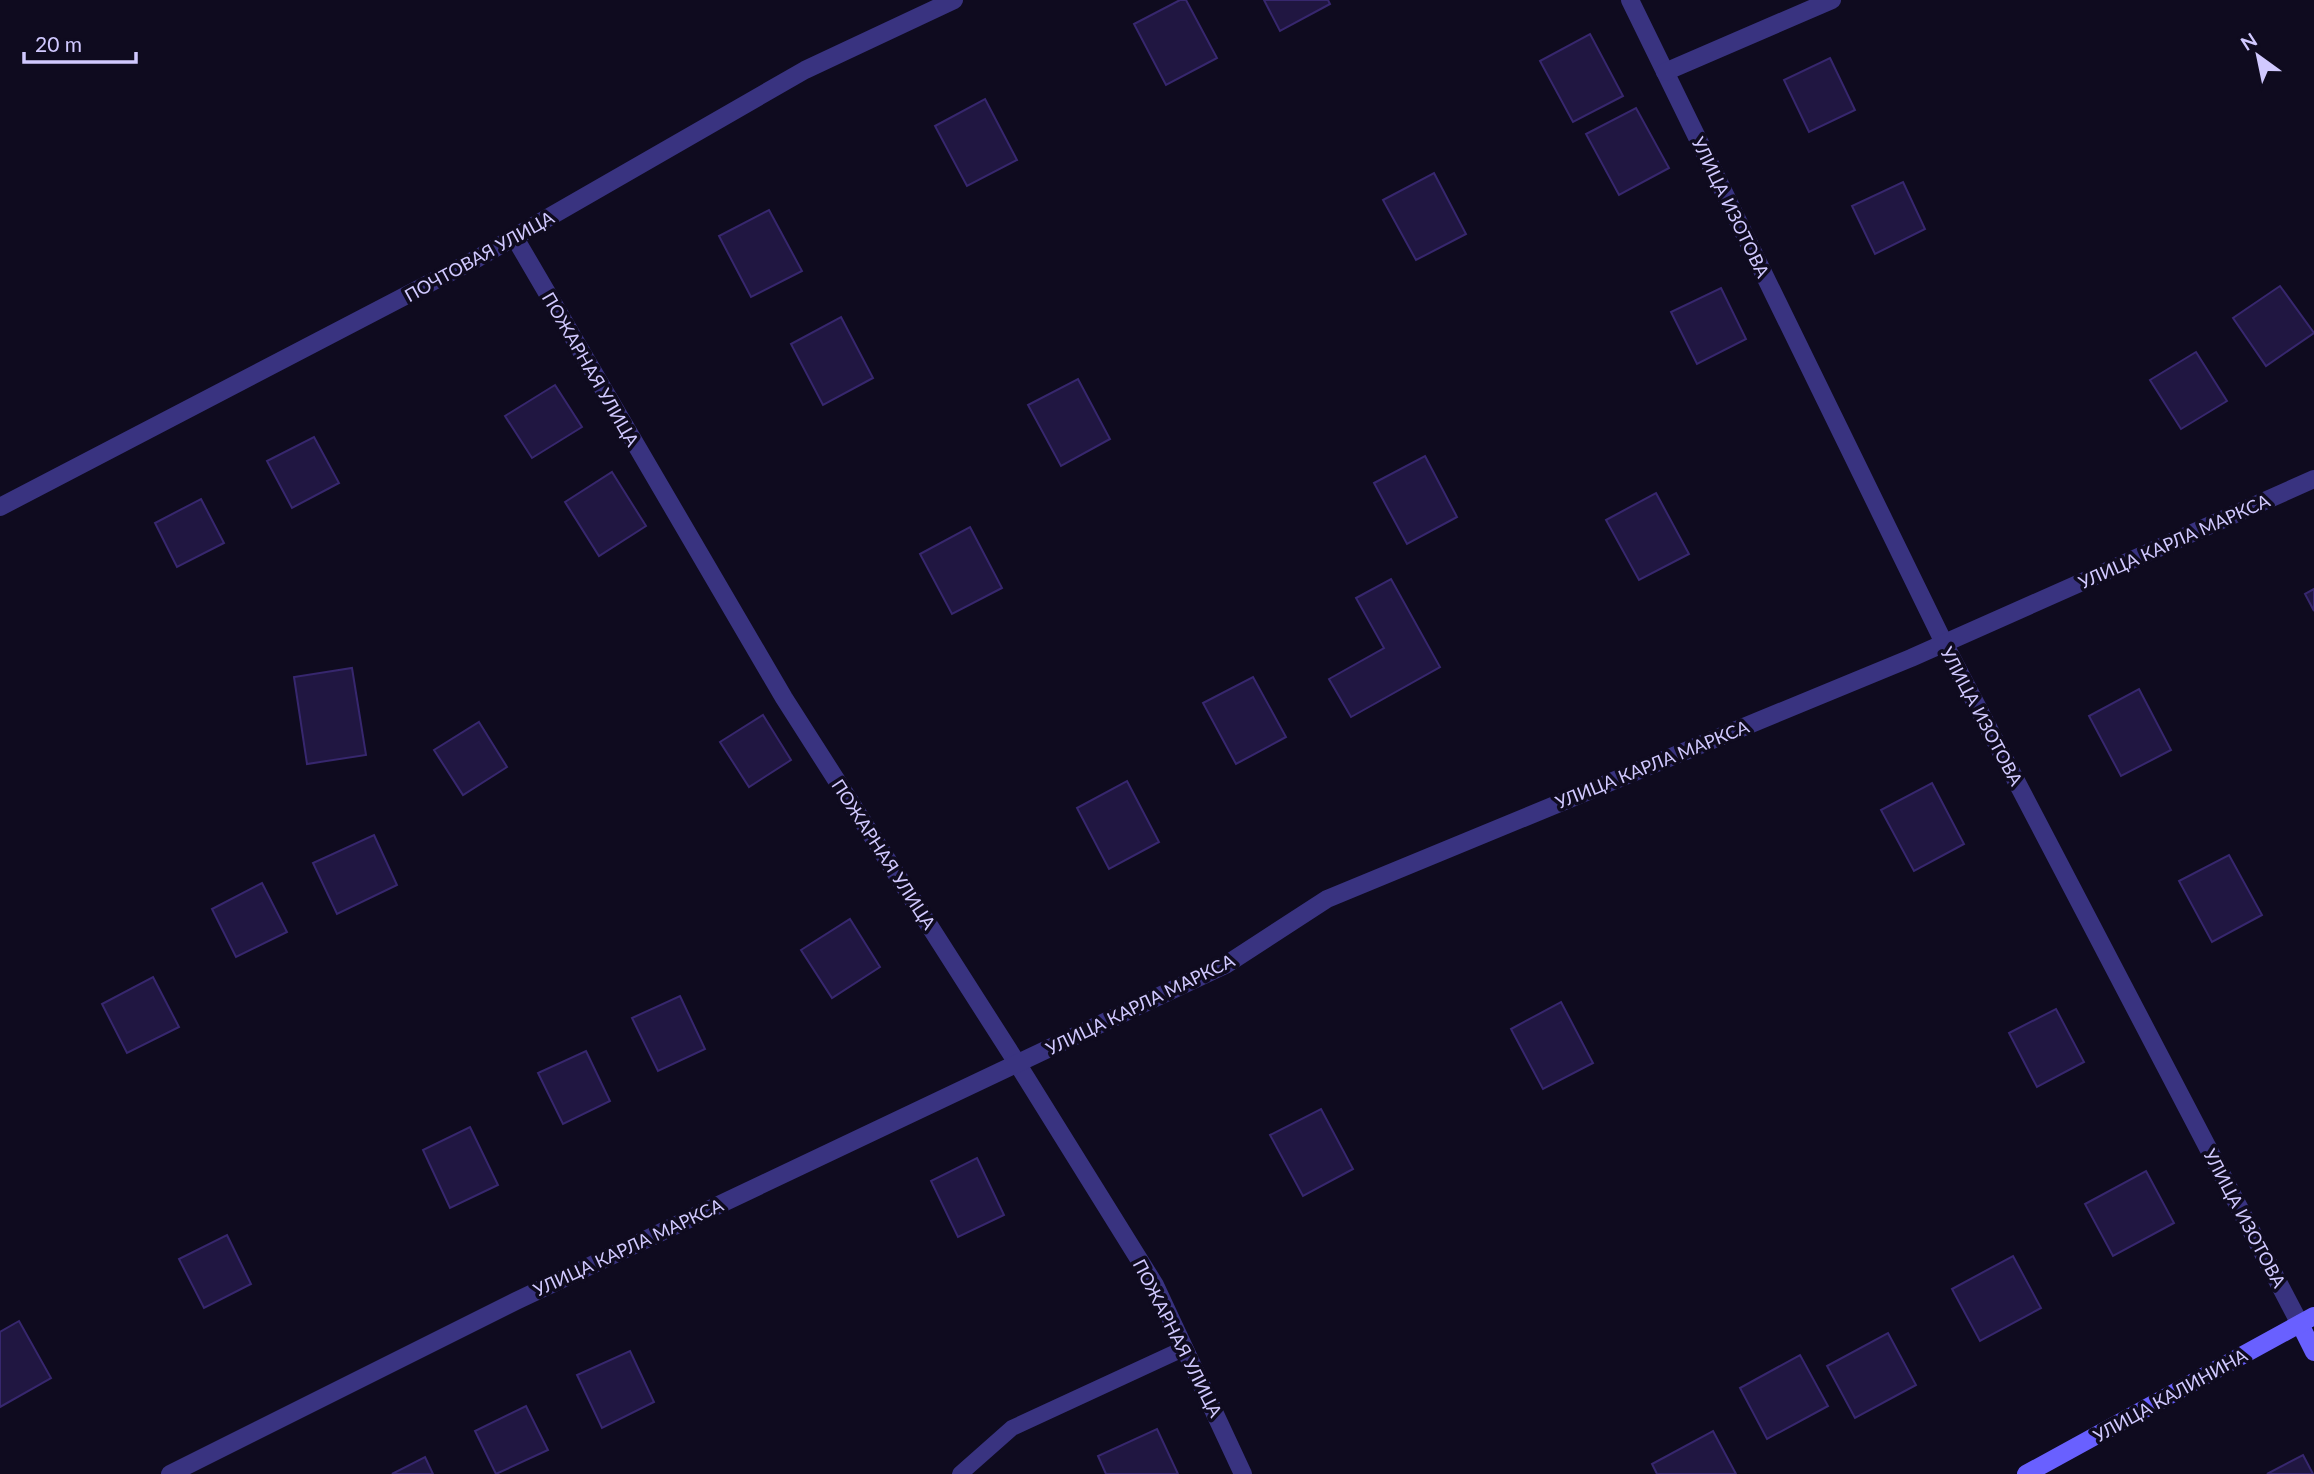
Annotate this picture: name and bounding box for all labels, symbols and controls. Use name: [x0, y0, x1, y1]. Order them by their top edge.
scale bar: [24, 21, 136, 65]
north arrow: [2223, 21, 2293, 91]
text: N: [2236, 28, 2261, 55]
text: 20 m: [35, 31, 82, 56]
street label: УЛИЦА ИЗОТОВА: [1687, 133, 1775, 282]
street label: ПОЧТОВАЯ УЛИЦА: [400, 205, 558, 306]
street label: ПОЖАРНАЯ УЛИЦА: [538, 288, 645, 451]
street label: УЛИЦА КАРЛА МАРКСА: [2075, 489, 2274, 593]
street label: УЛИЦА ИЗОТОВА: [1936, 643, 2028, 790]
street label: УЛИЦА КАРЛА МАРКСА: [1552, 715, 1753, 813]
street label: ПОЖАРНАЯ УЛИЦА: [827, 775, 941, 934]
street label: УЛИЦА КАРЛА МАРКСА: [1042, 948, 1239, 1059]
street label: УЛИЦА ИЗОТОВА: [2199, 1145, 2291, 1292]
street label: УЛИЦА КАРЛА МАРКСА: [530, 1193, 727, 1301]
street label: ПОЖАРНАЯ УЛИЦА: [1129, 1255, 1228, 1421]
street label: УЛИЦА КАЛИНИНА: [2089, 1343, 2251, 1446]

